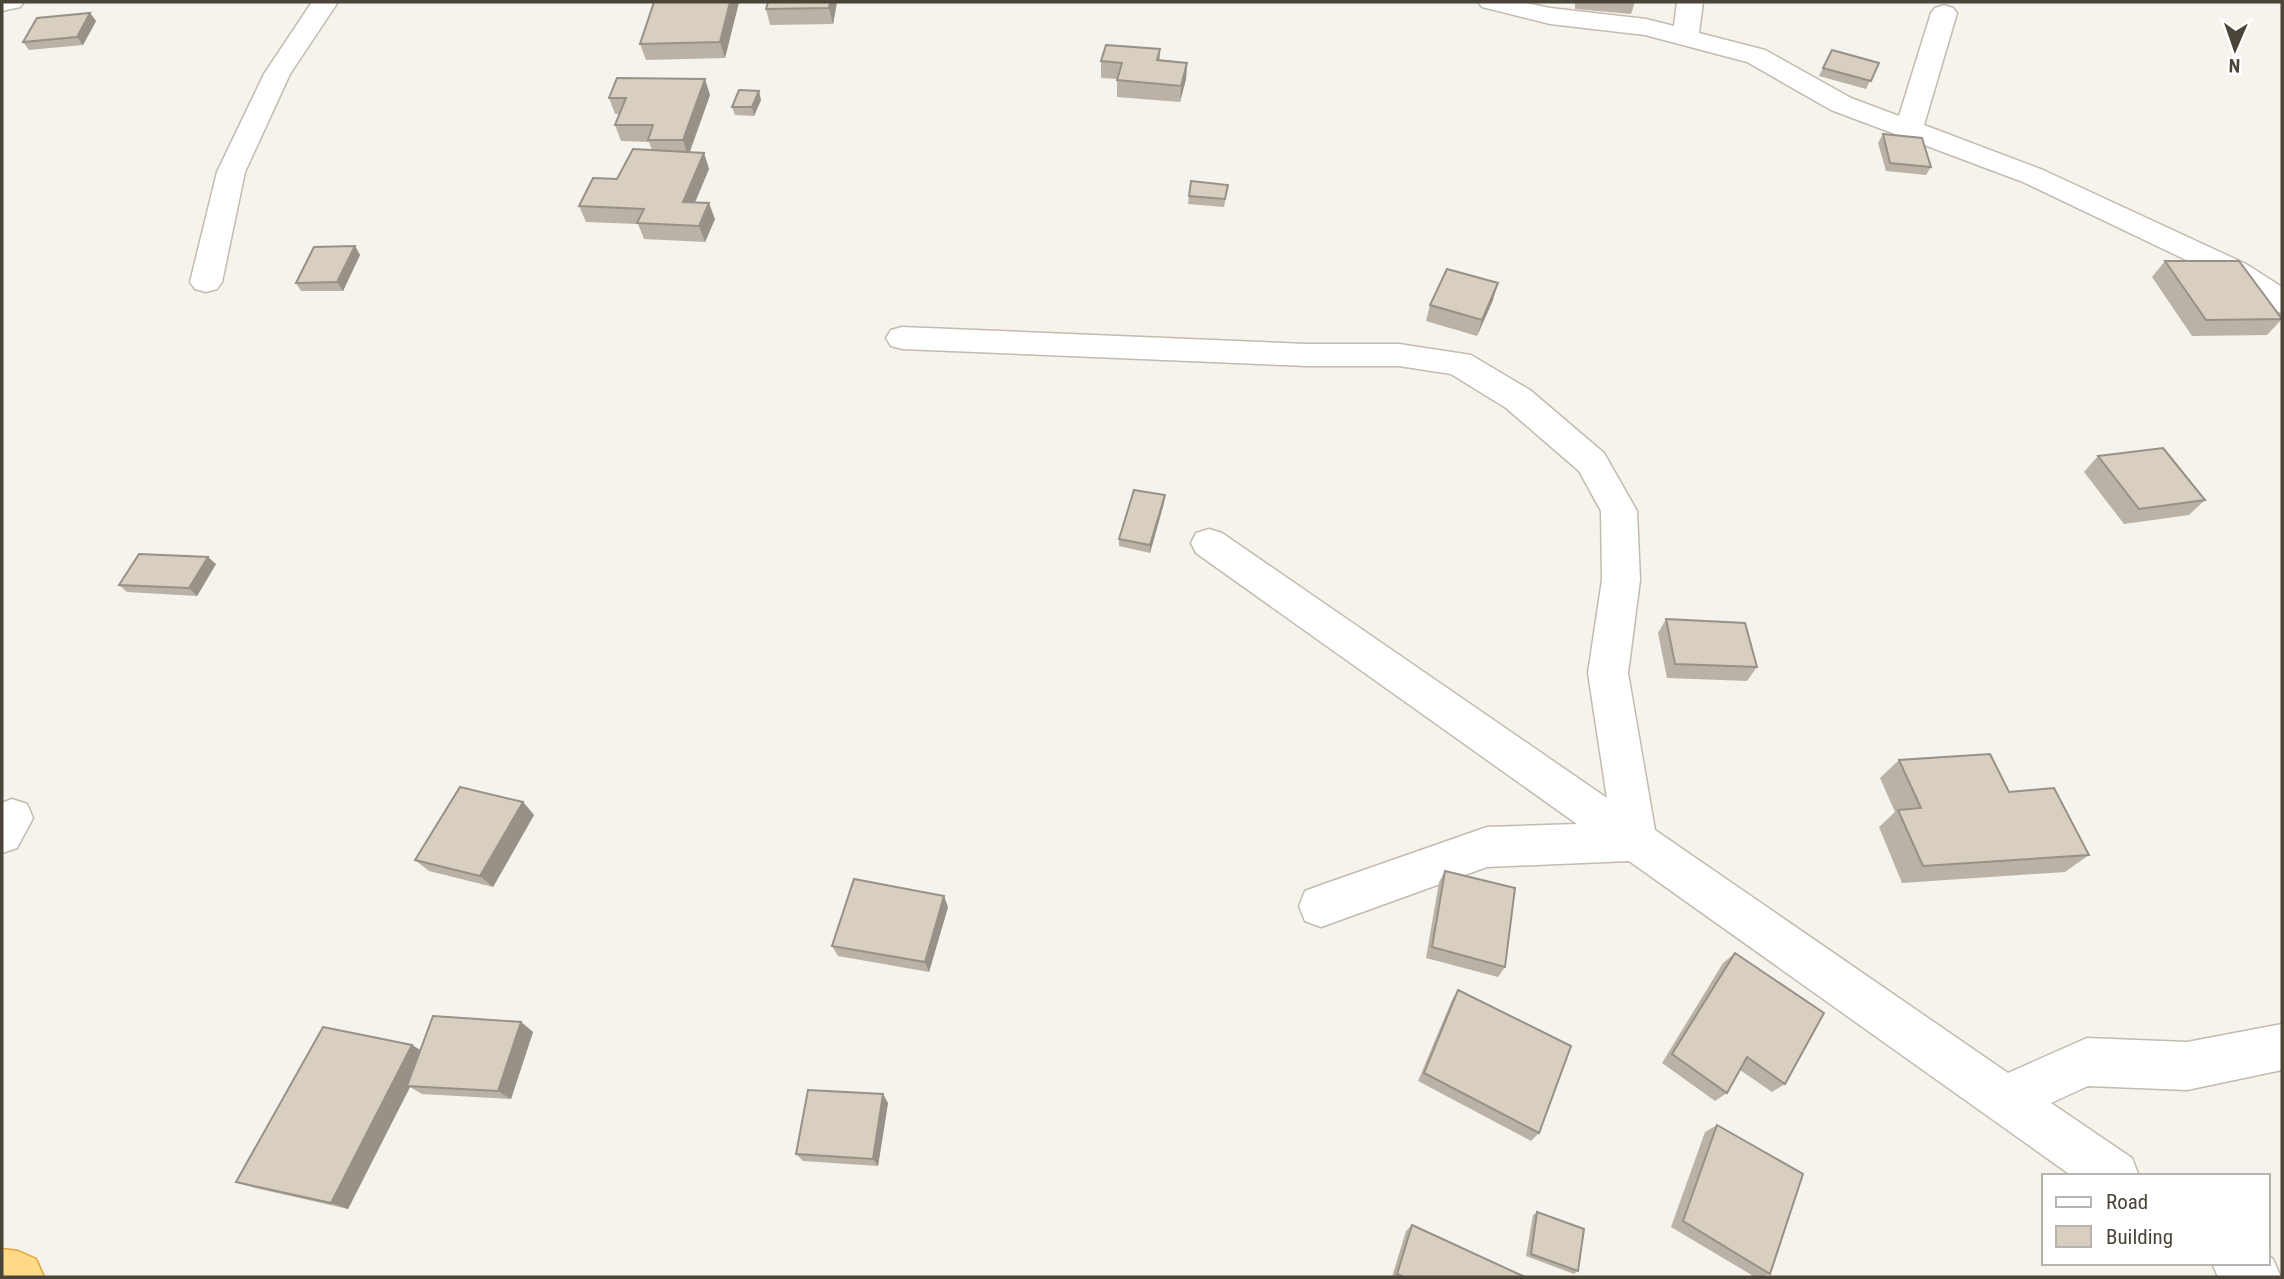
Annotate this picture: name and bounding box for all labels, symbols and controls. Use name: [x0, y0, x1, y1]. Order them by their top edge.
north arrow: [2200, 14, 2270, 84]
text: N: [2228, 54, 2241, 77]
legend: [2042, 1174, 2270, 1265]
text: Road: [2106, 1190, 2148, 1214]
text: Building: [2106, 1225, 2173, 1249]

